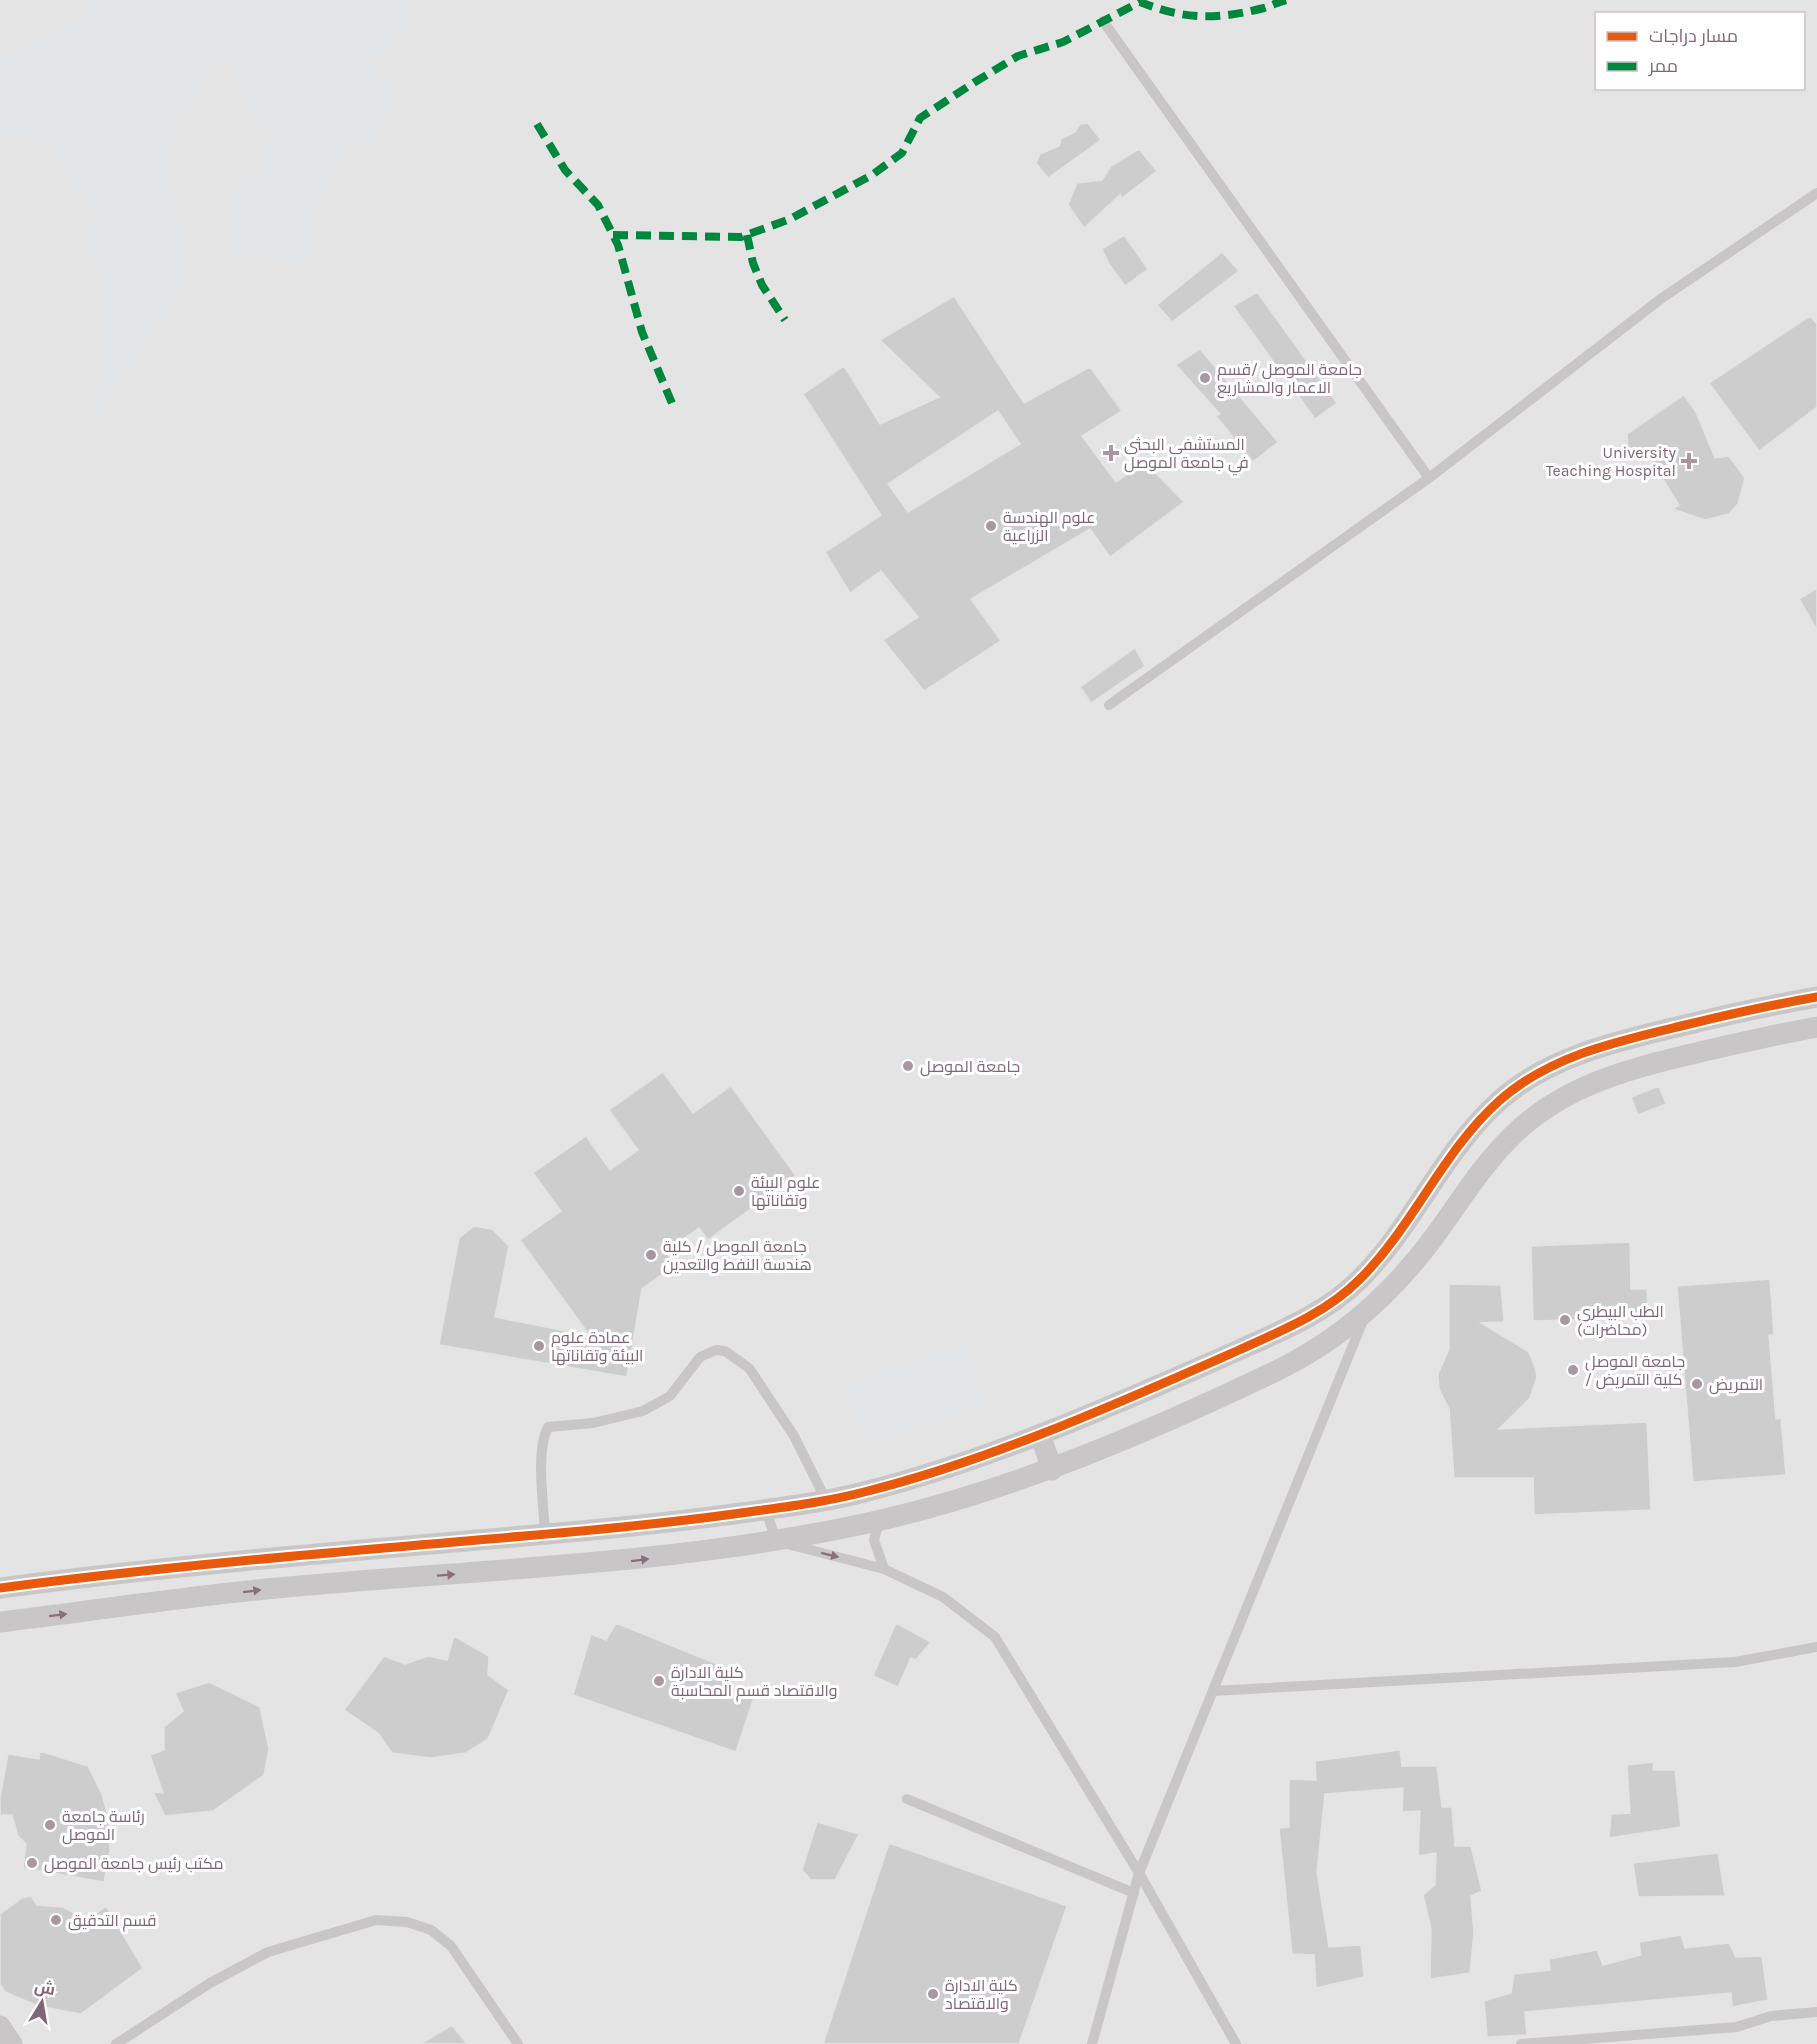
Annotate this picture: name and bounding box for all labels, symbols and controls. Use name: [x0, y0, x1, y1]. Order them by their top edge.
legend: [1595, 12, 1805, 90]
text: مسار دراجات: [1649, 25, 1738, 47]
text: ممر: [1648, 55, 1678, 77]
place label: جامعة الموصل /قسم الاعمار والمشاريع: [1217, 360, 1362, 399]
marker: جامعة الموصل /قسم الاعمار والمشاريع: [1198, 371, 1212, 385]
place label: المستشفى البحثي في جامعة الموصل: [1124, 435, 1249, 476]
place label: University Teaching Hospital: [1546, 443, 1677, 480]
marker: المستشفى البحثي في جامعة الموصل: [1102, 444, 1120, 462]
marker: University Teaching Hospital: [1680, 452, 1698, 470]
place label: علوم الهندسة الزراعية: [1003, 508, 1095, 545]
marker: علوم الهندسة الزراعية: [984, 519, 998, 533]
place label: جامعة الموصل: [920, 1057, 1020, 1077]
marker: جامعة الموصل: [901, 1059, 915, 1073]
place label: علوم البيئة وتقاناتها: [751, 1173, 821, 1211]
marker: علوم البيئة وتقاناتها: [732, 1184, 746, 1198]
place label: جامعة الموصل / كلية هندسة النفط والتعدين: [663, 1237, 812, 1275]
marker: جامعة الموصل / كلية هندسة النفط والتعدين: [644, 1248, 658, 1262]
place label: الطب البيطري (محاضرات): [1577, 1302, 1664, 1339]
marker: الطب البيطري (محاضرات): [1558, 1313, 1572, 1327]
place label: عمادة علوم البيئة وتقاناتها: [551, 1328, 643, 1366]
marker: عمادة علوم البيئة وتقاناتها: [532, 1339, 546, 1353]
place label: جامعة الموصل / كلية التمريض: [1585, 1352, 1685, 1390]
marker: جامعة الموصل / كلية التمريض: [1566, 1363, 1580, 1377]
place label: التمريض: [1709, 1375, 1763, 1395]
marker: التمريض: [1690, 1377, 1704, 1391]
one-way arrow: [821, 1551, 839, 1561]
one-way arrow: [631, 1555, 650, 1564]
one-way arrow: [436, 1570, 455, 1580]
one-way arrow: [242, 1586, 261, 1596]
one-way arrow: [49, 1610, 68, 1620]
place label: كلية الادارة والاقتصاد قسم المحاسبة: [671, 1663, 838, 1702]
marker: كلية الادارة والاقتصاد قسم المحاسبة: [652, 1674, 666, 1688]
place label: رئاسة جامعة الموصل: [62, 1807, 145, 1845]
marker: رئاسة جامعة الموصل: [43, 1818, 57, 1832]
place label: مكتب رئيس جامعة الموصل: [44, 1854, 223, 1874]
marker: مكتب رئيس جامعة الموصل: [25, 1856, 39, 1870]
place label: قسم التدقيق: [68, 1911, 157, 1932]
marker: قسم التدقيق: [49, 1913, 63, 1927]
north arrow: [12, 1972, 72, 2032]
text: ش: [33, 1976, 57, 1999]
place label: كلية الادارة والاقتصاد: [945, 1976, 1018, 2013]
marker: كلية الادارة والاقتصاد: [926, 1987, 940, 2001]

